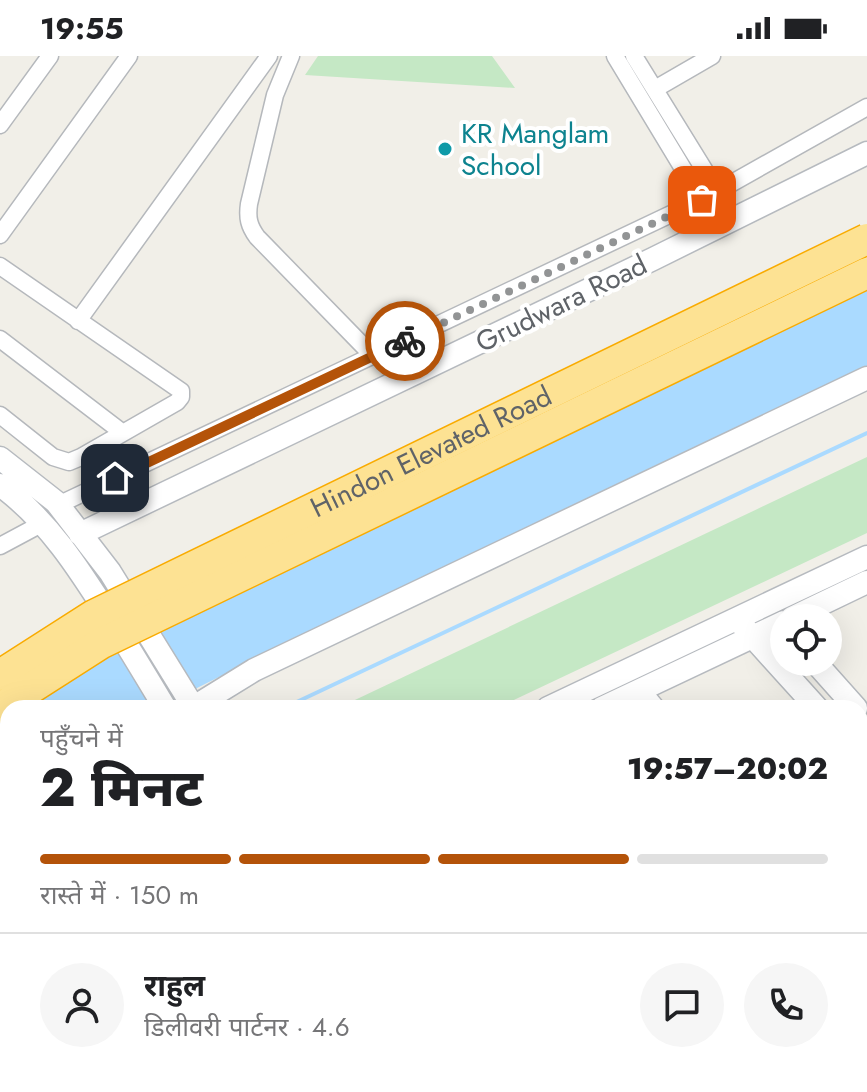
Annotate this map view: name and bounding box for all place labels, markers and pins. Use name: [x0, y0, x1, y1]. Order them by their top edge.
place label: KR Manglam School: [461, 113, 609, 186]
marker: KR Manglam School: [436, 140, 454, 158]
pin: [668, 166, 736, 234]
pin: [81, 444, 149, 512]

